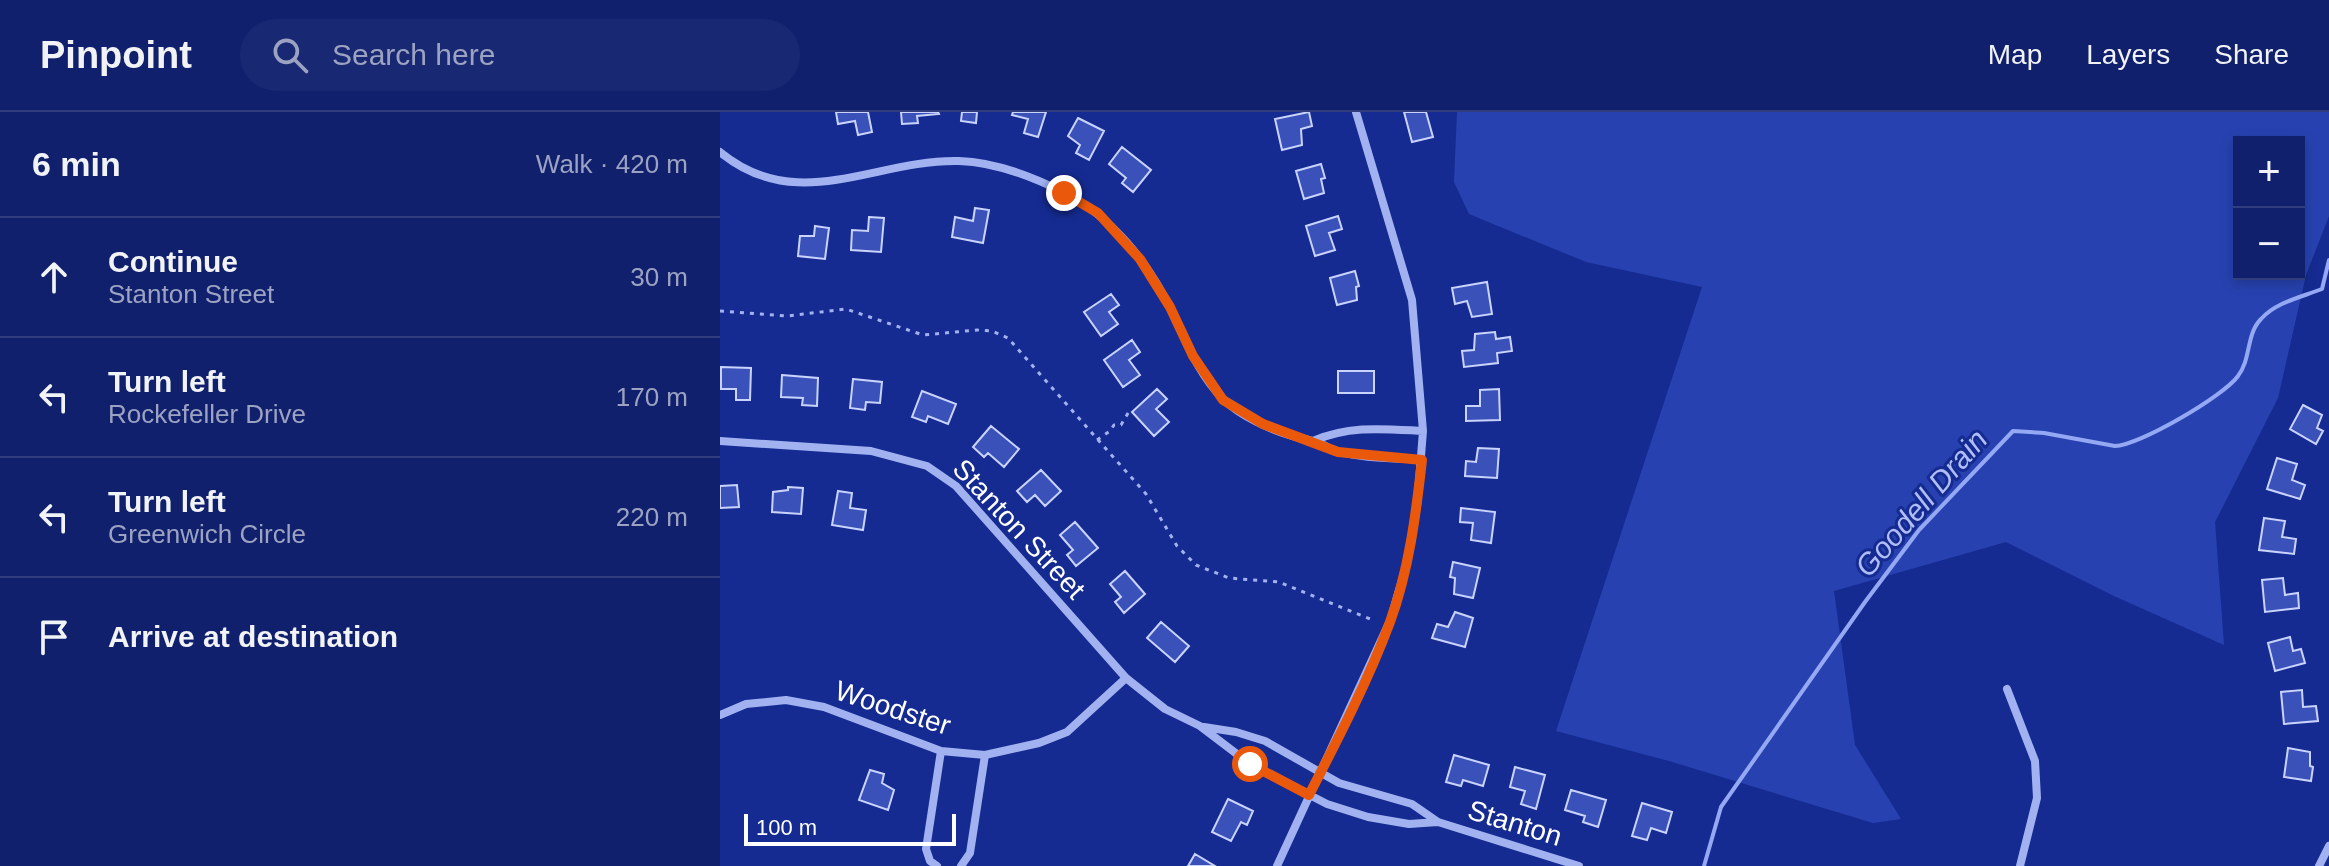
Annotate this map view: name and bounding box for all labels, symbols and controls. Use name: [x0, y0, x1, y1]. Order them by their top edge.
search box: [240, 19, 800, 91]
icon: search: [268, 33, 312, 77]
text: Pinpoint: [40, 34, 192, 76]
text: Search here: [332, 38, 495, 71]
text: Map: [1988, 39, 2042, 70]
text: Layers: [2086, 39, 2170, 70]
text: Share: [2214, 39, 2289, 70]
map controls: [2233, 136, 2305, 280]
button: +: [2233, 136, 2305, 208]
text: 6 min: [32, 145, 121, 183]
text: Walk · 420 m: [536, 149, 688, 179]
route end: [1046, 175, 1082, 211]
button: −: [2233, 208, 2305, 280]
text: Continue: [108, 245, 238, 278]
icon: ahead: [32, 255, 76, 299]
text: 30 m: [630, 262, 688, 292]
text: Stanton Street: [108, 279, 274, 309]
text: Turn left: [108, 365, 226, 398]
icon: left: [32, 375, 76, 419]
text: 170 m: [616, 382, 688, 412]
text: Rockefeller Drive: [108, 399, 306, 429]
water label: Goodell Drain: [1848, 423, 1994, 583]
street label: Stanton Street: [947, 453, 1092, 605]
text: Turn left: [108, 485, 226, 518]
icon: left: [32, 495, 76, 539]
text: 220 m: [616, 502, 688, 532]
text: Greenwich Circle: [108, 519, 306, 549]
icon: arrive: [32, 615, 76, 659]
text: Arrive at destination: [108, 620, 398, 653]
street label: Woodster: [831, 675, 955, 741]
route start: [1232, 746, 1268, 782]
street label: Stanton: [1464, 794, 1566, 852]
scale bar: [744, 810, 956, 846]
text: 100 m: [756, 815, 817, 840]

